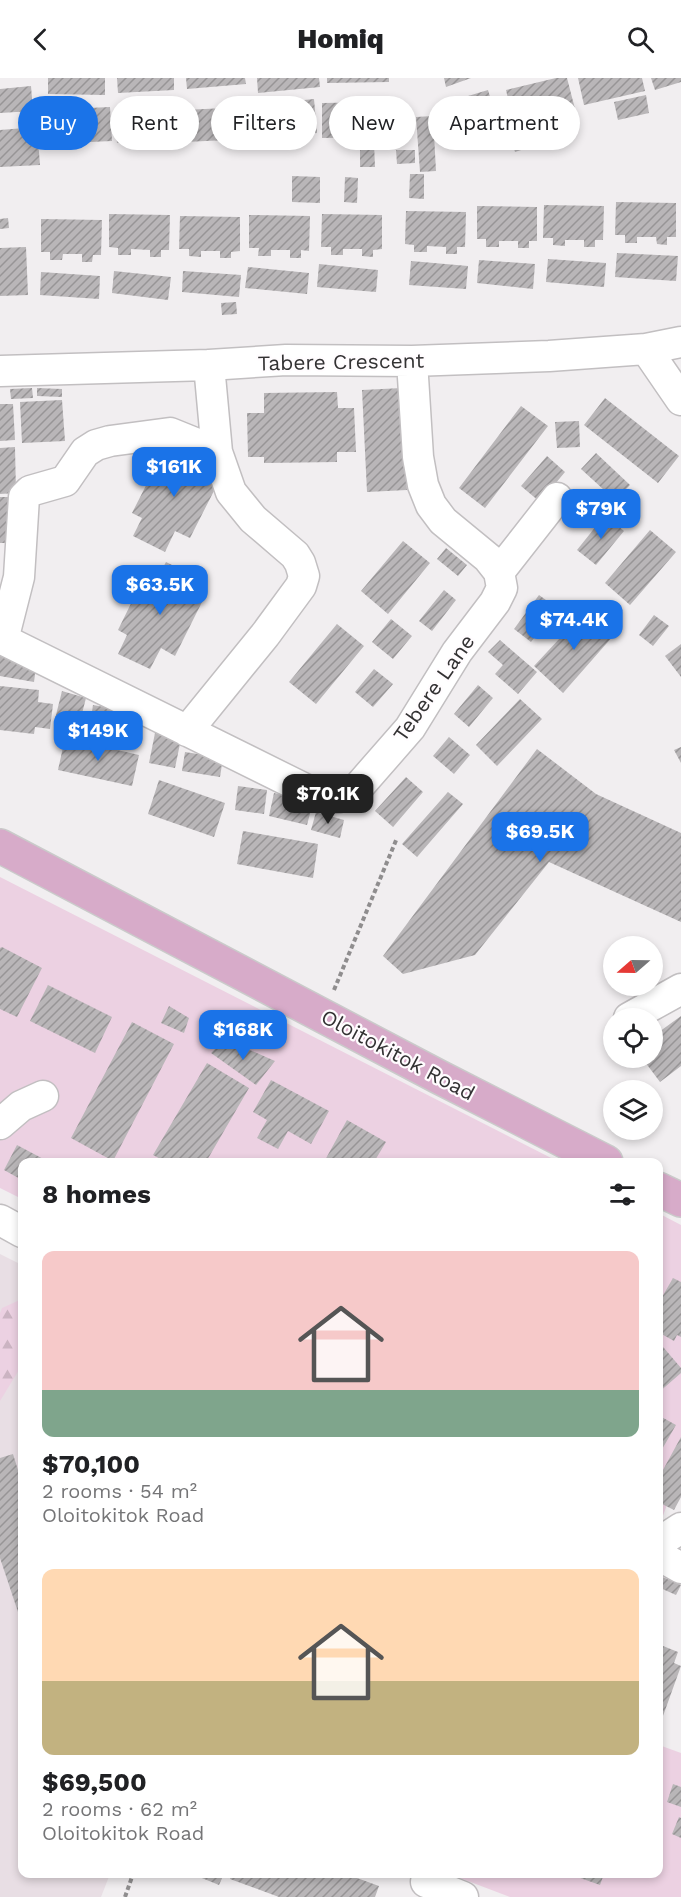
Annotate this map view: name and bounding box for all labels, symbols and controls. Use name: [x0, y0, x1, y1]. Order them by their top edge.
icon: back: [24, 23, 57, 56]
text: Homiq: [297, 23, 384, 55]
icon: search: [624, 23, 657, 56]
chip: Buy: [18, 96, 98, 150]
chip: Rent: [110, 96, 199, 150]
chip: Filters: [211, 96, 317, 150]
chip: New: [329, 96, 416, 150]
chip: Apartment: [428, 96, 580, 150]
street label: Tabere Crescent: [257, 348, 425, 375]
pin: $161K: [132, 447, 216, 498]
text: $161K: [146, 454, 202, 478]
pin: $79K: [565, 489, 637, 540]
text: $79K: [575, 496, 627, 520]
pin: $63.5K: [111, 565, 209, 616]
text: $63.5K: [126, 572, 194, 596]
pin: $74.4K: [525, 600, 623, 651]
text: $74.4K: [540, 607, 608, 631]
street label: Tebere Lane: [388, 629, 480, 746]
pin: $149K: [56, 711, 140, 762]
text: $149K: [68, 718, 128, 742]
pin: $70.1K: [279, 774, 377, 825]
text: $70.1K: [296, 781, 360, 805]
pin: $69.5K: [491, 812, 589, 863]
text: $69.5K: [506, 819, 574, 843]
north arrow: [603, 936, 663, 996]
map controls: [603, 936, 663, 1140]
street label: Oloitokitok Road: [317, 1004, 479, 1106]
button: locate: [603, 1008, 663, 1068]
pin: $168K: [201, 1010, 285, 1061]
text: $168K: [213, 1017, 273, 1041]
button: layers: [603, 1080, 663, 1140]
icon: filters: [606, 1178, 639, 1211]
text: 8 homes: [42, 1179, 151, 1209]
icon: home: [287, 1290, 395, 1398]
text: $70,100: [42, 1449, 140, 1479]
text: 2 rooms · 54 m²: [42, 1479, 197, 1503]
text: Oloitokitok Road: [42, 1503, 204, 1527]
icon: home: [287, 1608, 395, 1716]
text: $69,500: [42, 1767, 147, 1797]
text: 2 rooms · 62 m²: [42, 1797, 197, 1821]
text: Oloitokitok Road: [42, 1821, 204, 1845]

